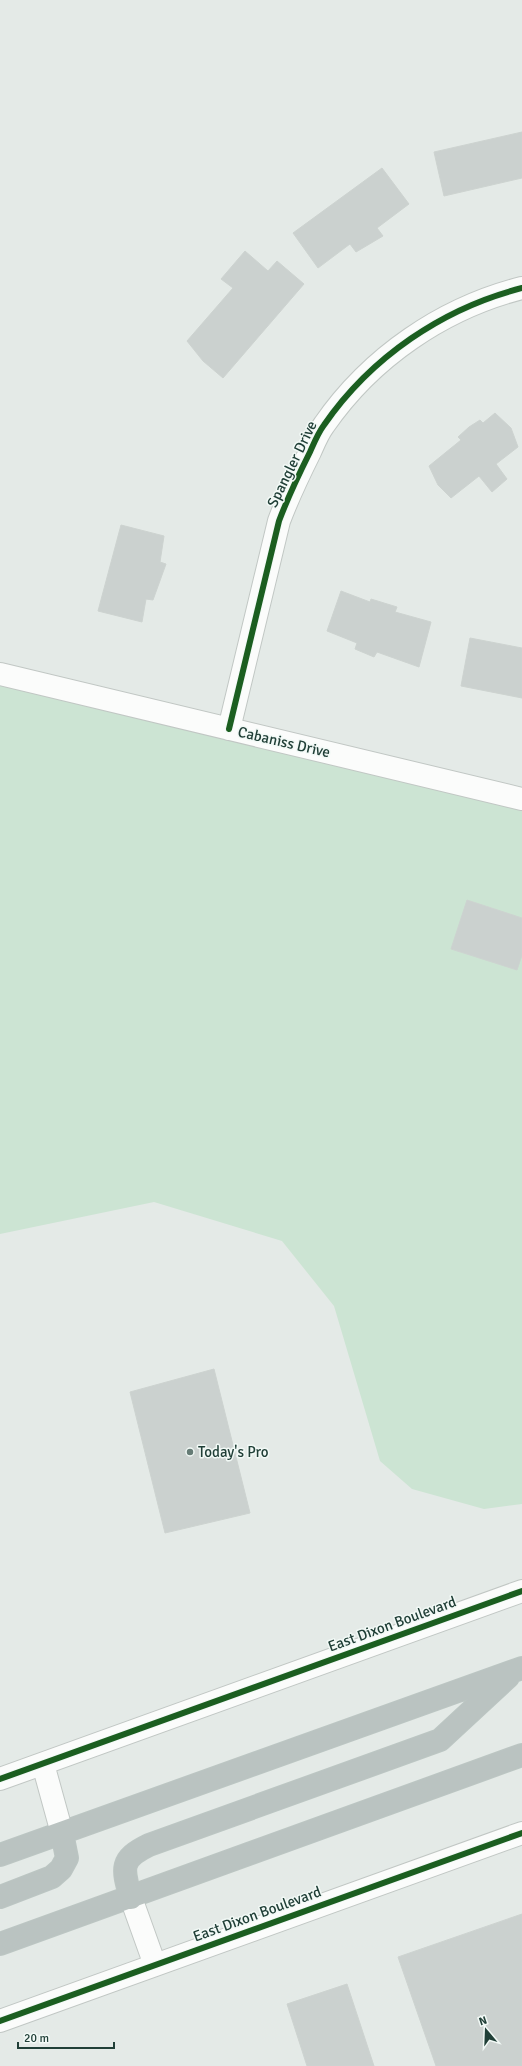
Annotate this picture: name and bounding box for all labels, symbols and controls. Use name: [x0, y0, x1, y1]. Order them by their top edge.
street label: Spangler Drive: [263, 418, 321, 510]
street label: Cabaniss Drive: [236, 723, 332, 761]
place label: Today's Pro: [198, 1443, 269, 1461]
marker: Today's Pro: [185, 1447, 195, 1457]
street label: East Dixon Boulevard: [325, 1592, 459, 1656]
street label: East Dixon Boulevard: [190, 1882, 324, 1946]
north arrow: [466, 2010, 506, 2050]
text: N: [477, 2014, 489, 2028]
scale bar: [18, 2024, 114, 2050]
text: 20 m: [24, 2031, 49, 2046]

